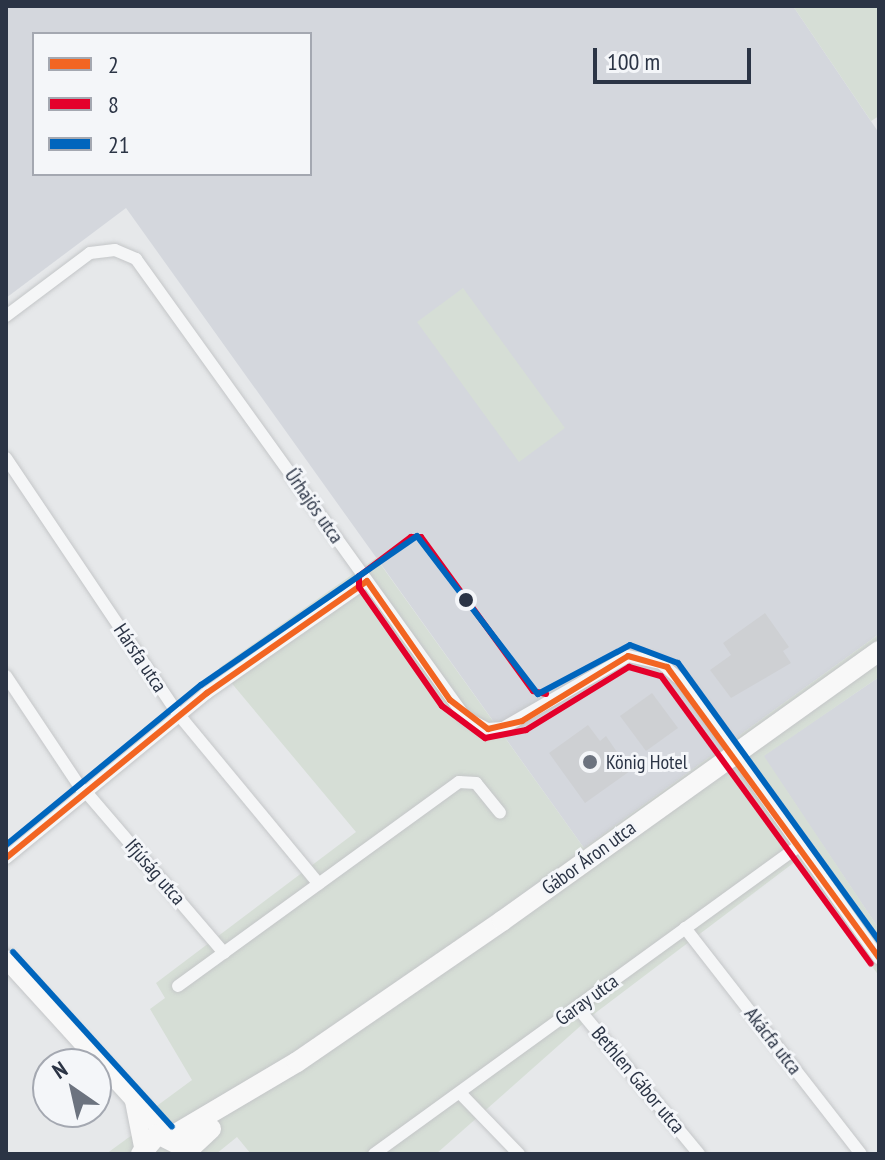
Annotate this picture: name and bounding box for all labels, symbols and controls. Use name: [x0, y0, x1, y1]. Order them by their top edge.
legend: [32, 32, 312, 176]
scale bar: [597, 32, 755, 82]
text: 100 m: [607, 46, 660, 77]
text: 2: [108, 49, 119, 80]
text: 8: [108, 89, 119, 120]
text: 21: [108, 129, 130, 160]
street label: Űrhajós utca: [280, 464, 348, 548]
unlabelled marker: [458, 592, 474, 608]
street label: Hársfa utca: [108, 619, 172, 697]
place label: König Hotel: [606, 750, 687, 774]
marker: König Hotel: [581, 753, 599, 771]
street label: Gábor Áron utca: [537, 816, 641, 900]
street label: Ifjúság utca: [120, 834, 190, 910]
street label: Garay utca: [551, 969, 623, 1031]
street label: Akácfa utca: [739, 1003, 807, 1079]
street label: Bethlen Gábor utca: [586, 1022, 690, 1138]
north arrow: [32, 1048, 112, 1128]
text: N: [47, 1055, 72, 1085]

